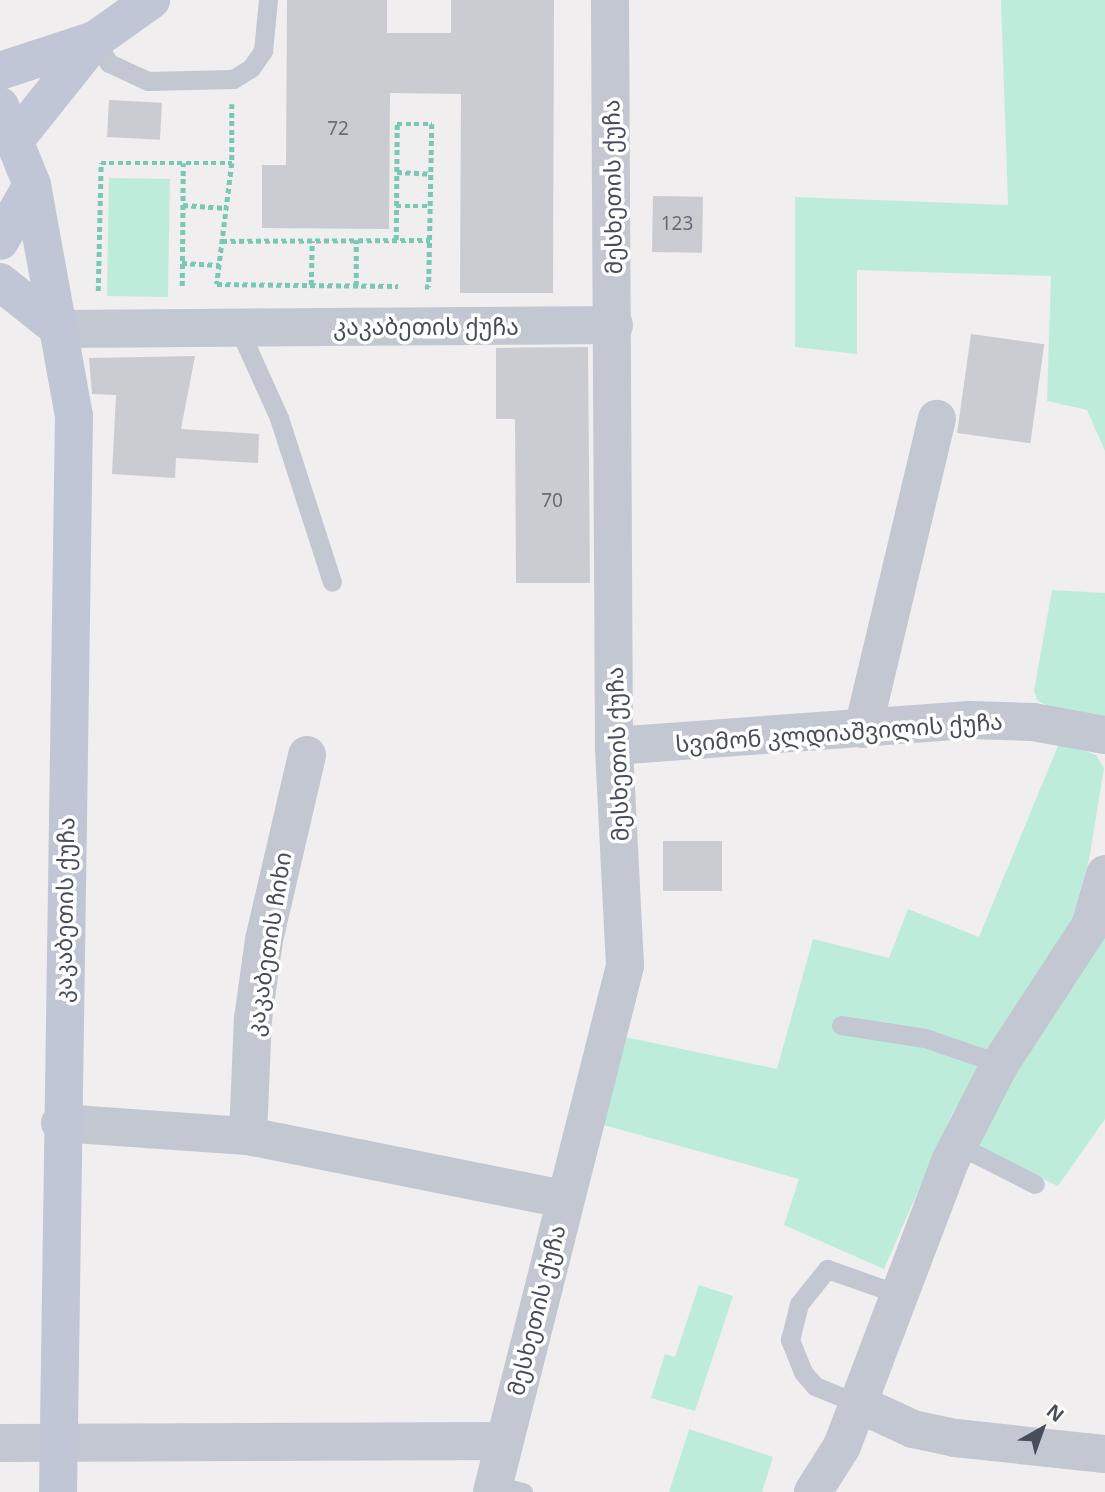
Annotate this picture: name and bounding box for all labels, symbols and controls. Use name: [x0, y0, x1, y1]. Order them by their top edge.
street label: მესხეთის ქუჩა: [597, 99, 627, 275]
house number: 72: [327, 118, 349, 140]
house number: 123: [661, 213, 693, 235]
street label: კაკაბეთის ქუჩა: [333, 312, 519, 340]
house number: 70: [541, 490, 563, 512]
street label: მესხეთის ქუჩა: [600, 666, 634, 842]
street label: სვიმონ კლდიაშვილის ქუჩა: [674, 707, 1004, 757]
street label: კაკაბეთის ქუჩა: [49, 817, 79, 1003]
street label: კაკაბეთის ჩიხი: [240, 850, 296, 1038]
street label: მესხეთის ქუჩა: [501, 1222, 571, 1398]
north arrow: [1007, 1394, 1077, 1464]
text: N: [1041, 1398, 1070, 1428]

